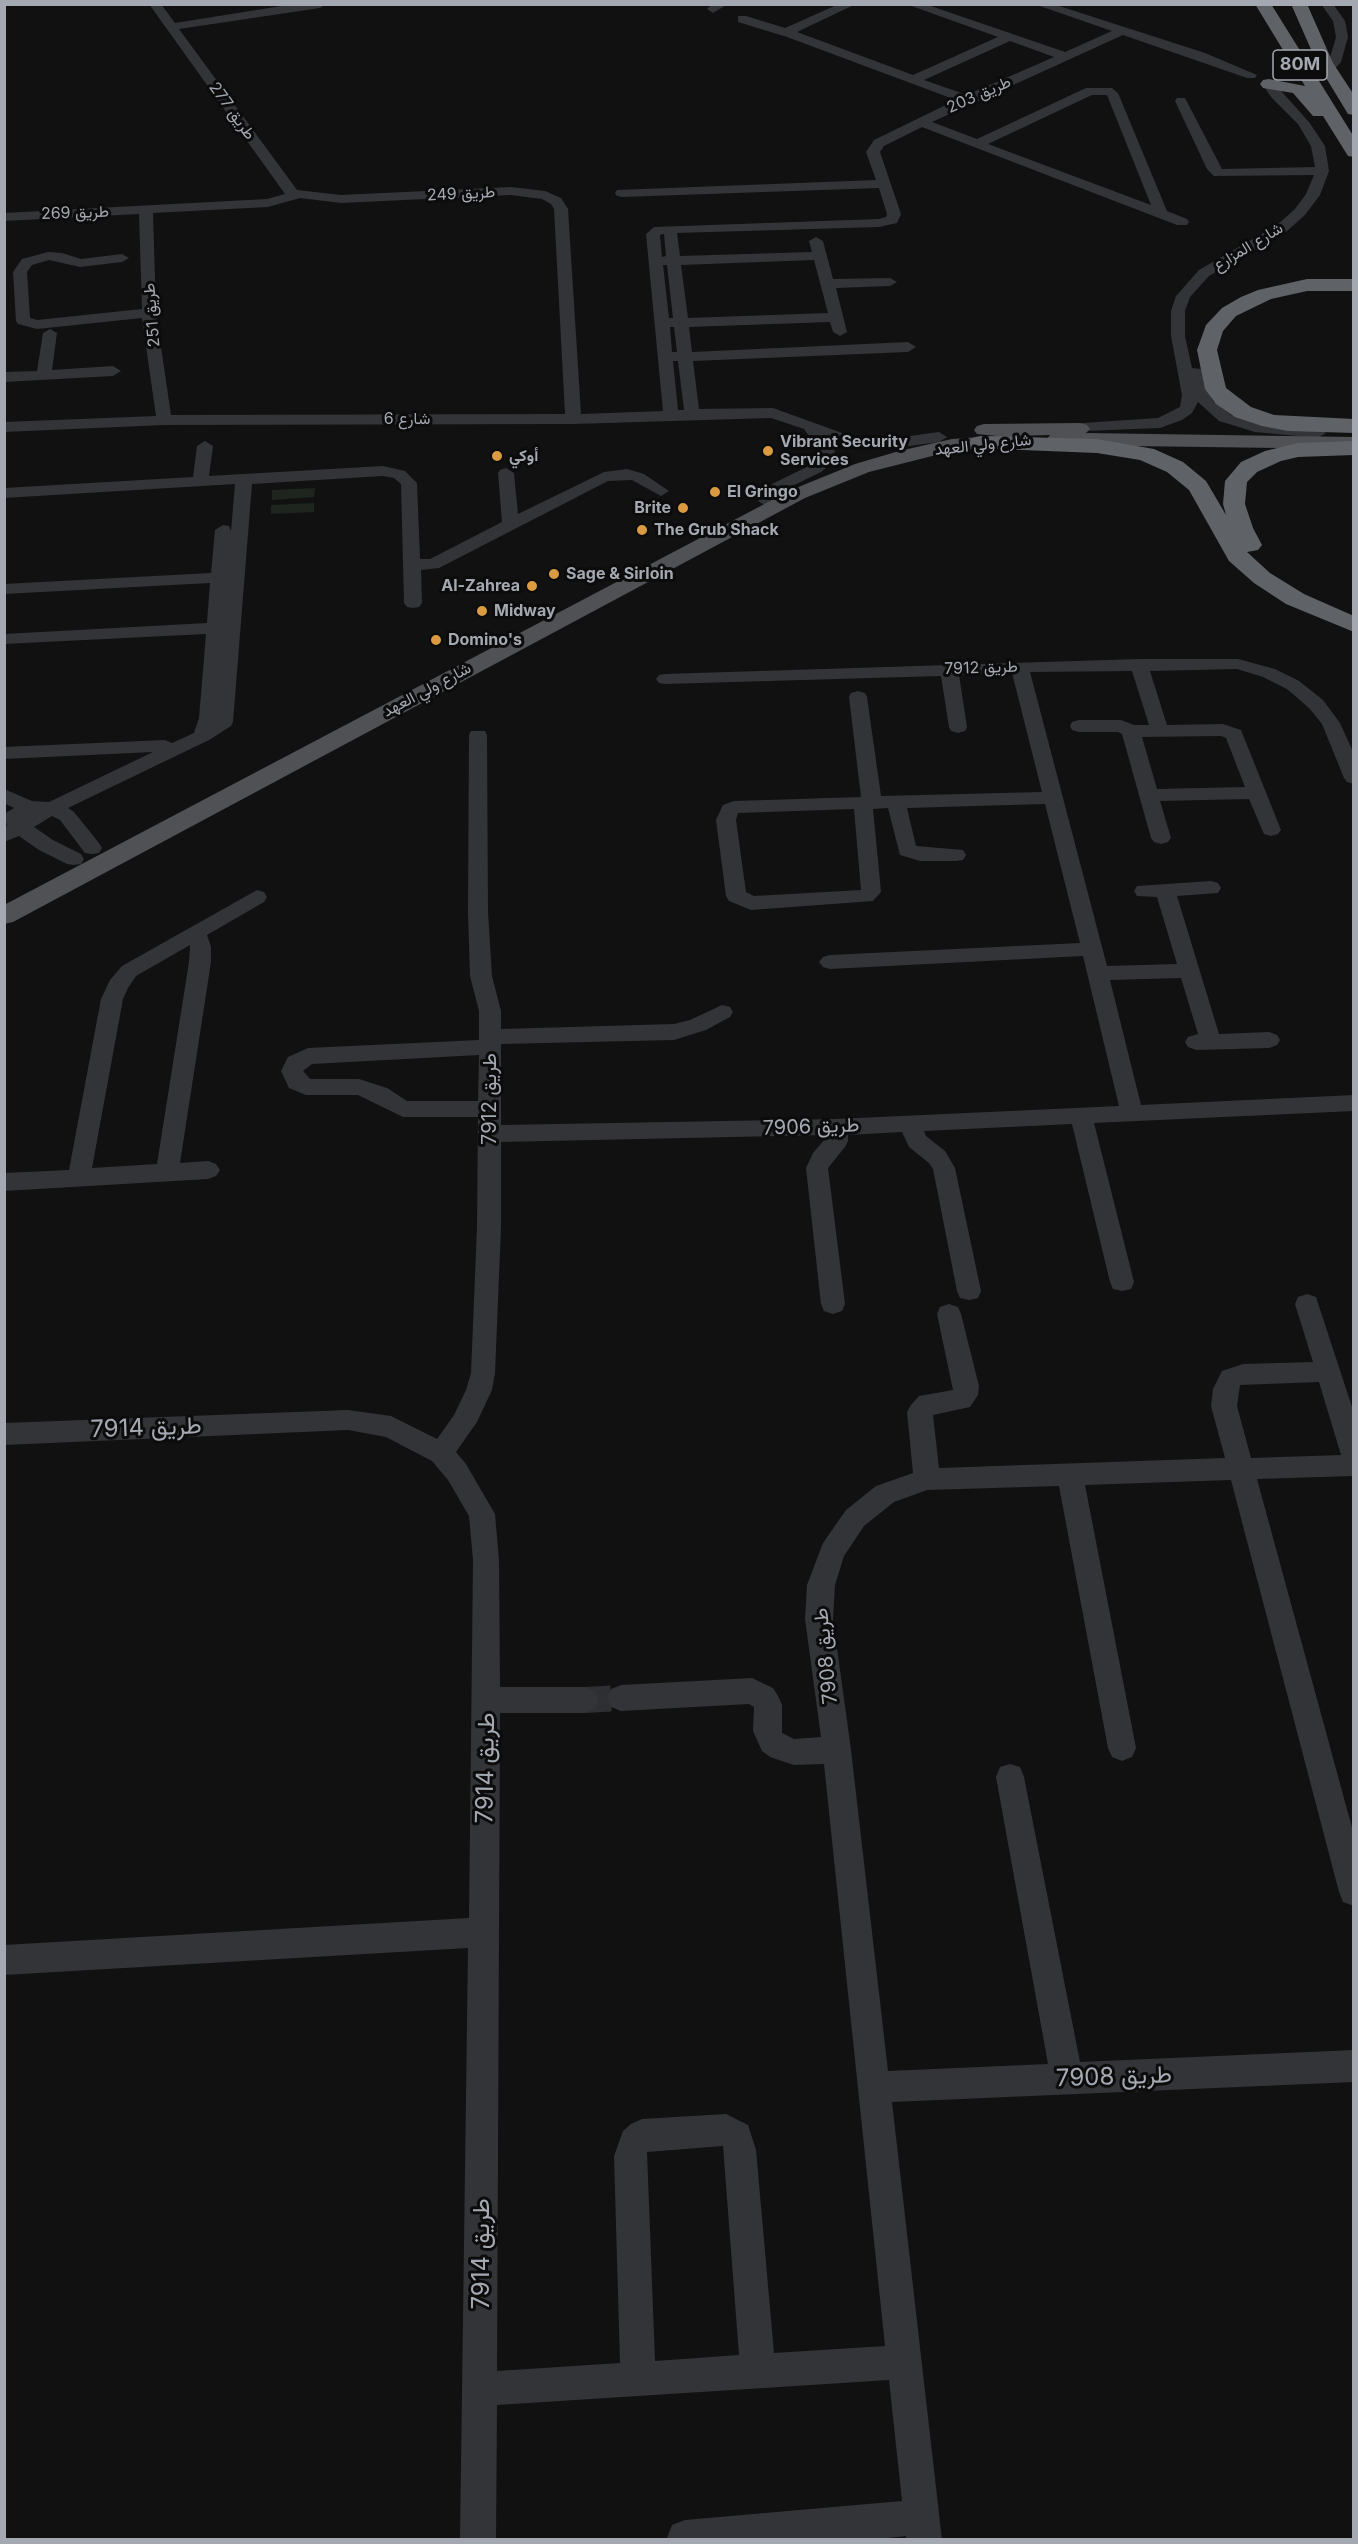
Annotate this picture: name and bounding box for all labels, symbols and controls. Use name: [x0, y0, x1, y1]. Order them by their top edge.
road number: 80M: [1273, 50, 1327, 80]
street label: طريق 203: [944, 72, 1014, 118]
street label: طريق 277: [205, 78, 259, 144]
street label: طريق 249: [426, 183, 496, 205]
street label: طريق 269: [41, 202, 109, 224]
street label: شارع المزارع: [1209, 219, 1287, 275]
street label: طريق 251: [140, 282, 164, 348]
street label: شارع 6: [384, 409, 430, 429]
street label: شارع ولي العهد: [934, 430, 1032, 460]
place label: Vibrant Security Services: [780, 432, 908, 470]
marker: Vibrant Security Services: [761, 444, 775, 458]
place label: أوكي: [509, 446, 538, 466]
marker: أوكي: [490, 449, 504, 463]
place label: El Gringo: [727, 482, 798, 502]
marker: El Gringo: [708, 485, 722, 499]
place label: Brite: [634, 498, 671, 518]
marker: Brite: [676, 501, 690, 515]
place label: The Grub Shack: [654, 520, 779, 540]
marker: The Grub Shack: [635, 523, 649, 537]
place label: Sage & Sirloin: [566, 564, 674, 584]
marker: Sage & Sirloin: [547, 567, 561, 581]
place label: Al-Zahrea: [441, 576, 520, 596]
marker: Al-Zahrea: [525, 579, 539, 593]
place label: Midway: [494, 601, 556, 621]
marker: Midway: [475, 604, 489, 618]
place label: Domino's: [448, 630, 522, 650]
marker: Domino's: [429, 633, 443, 647]
street label: طريق 7912: [944, 657, 1018, 679]
street label: شارع ولي العهد: [380, 659, 474, 721]
street label: طريق 7912: [478, 1053, 502, 1145]
street label: طريق 7906: [762, 1113, 860, 1141]
street label: طريق 7914: [90, 1412, 202, 1444]
street label: طريق 7908: [809, 1607, 843, 1705]
street label: طريق 7914: [471, 1712, 501, 1824]
street label: طريق 7908: [1056, 2061, 1172, 2093]
street label: طريق 7914: [468, 2198, 496, 2310]

